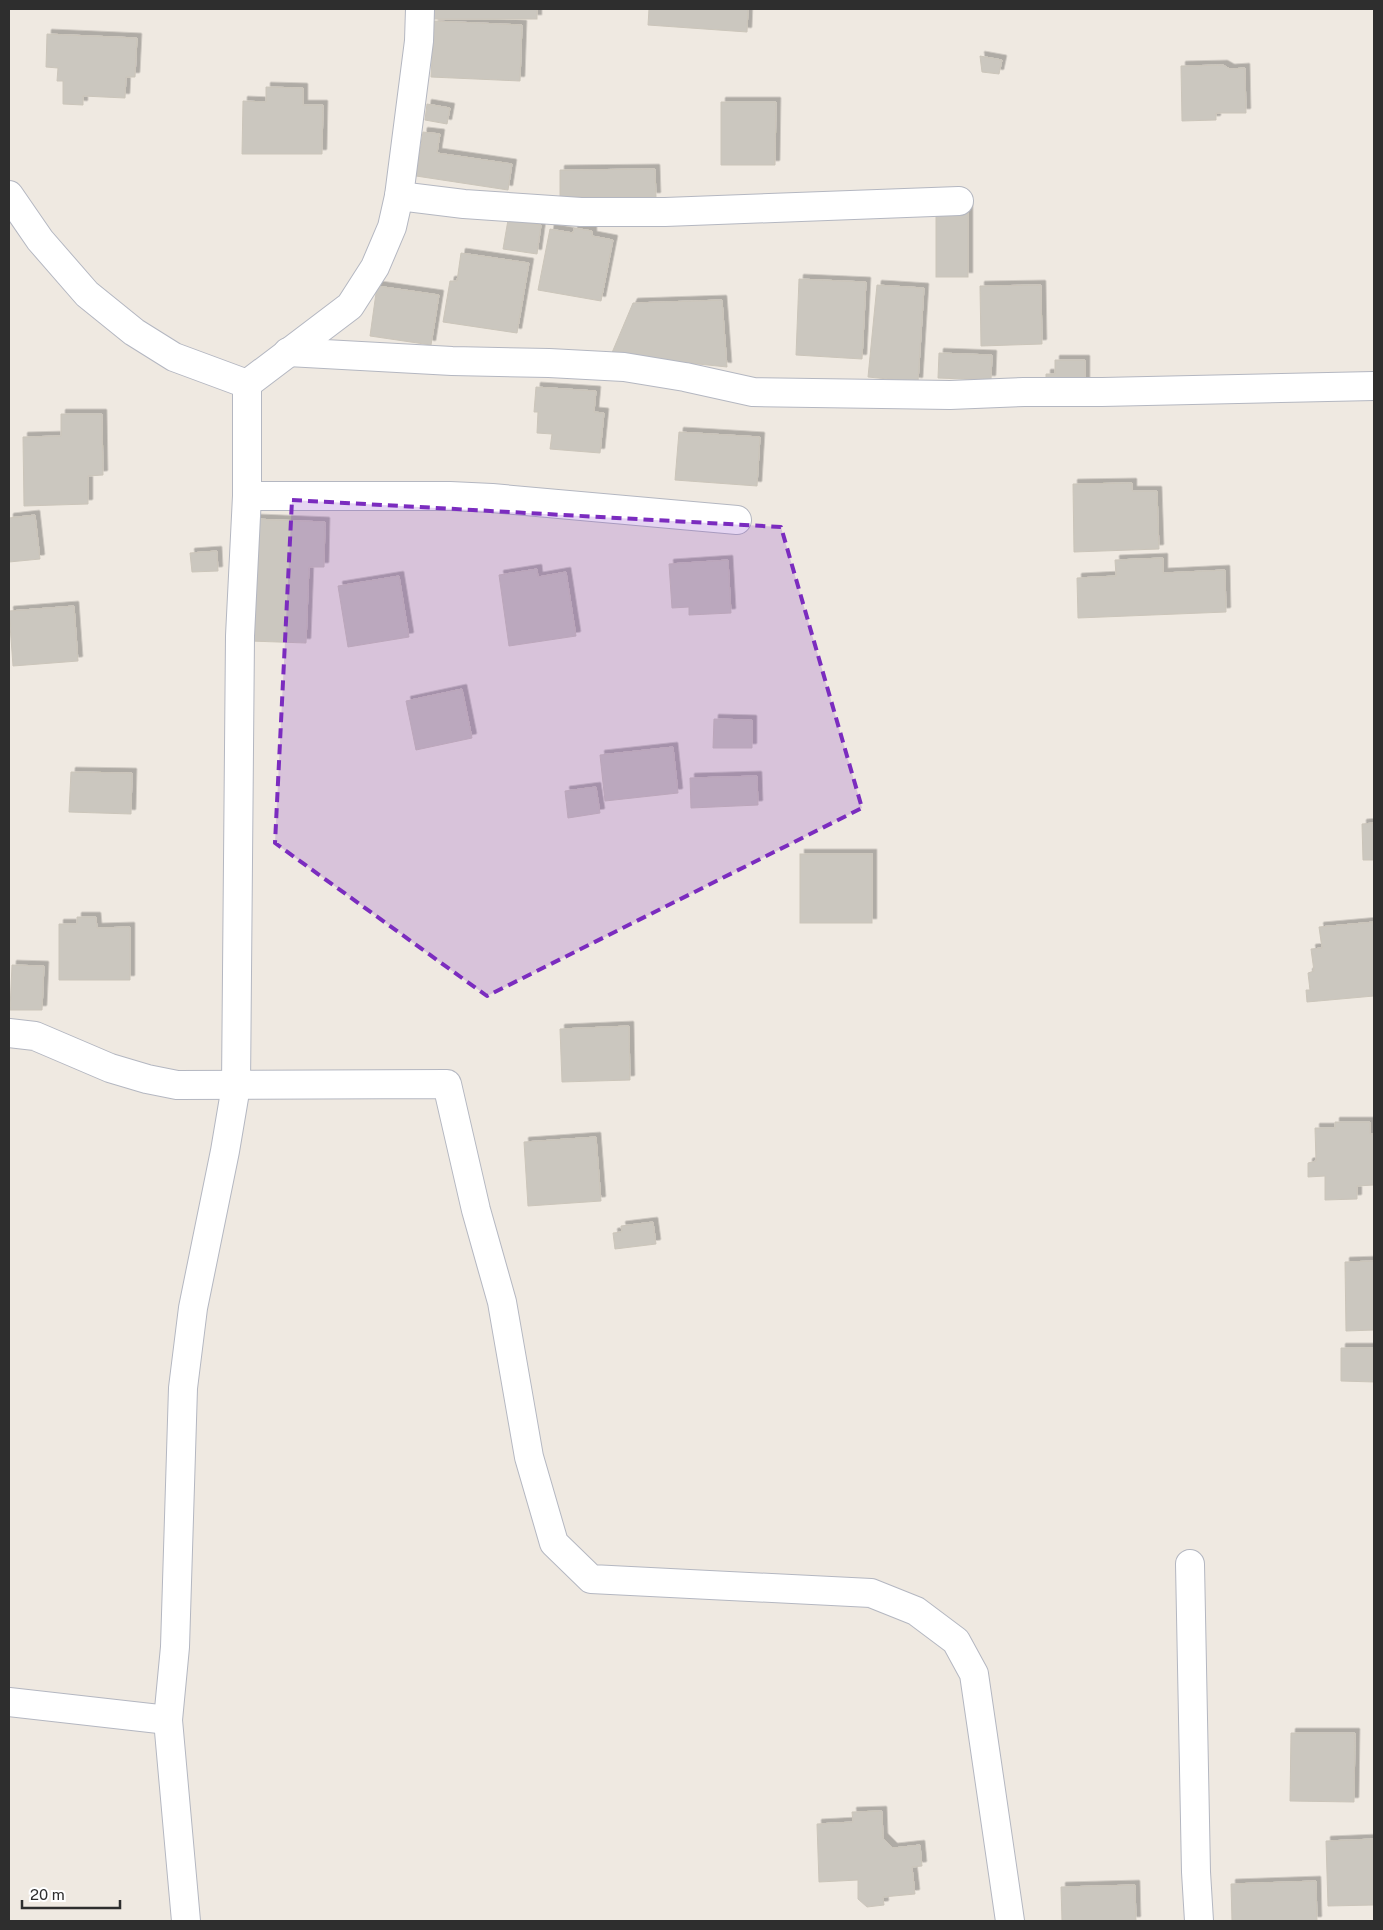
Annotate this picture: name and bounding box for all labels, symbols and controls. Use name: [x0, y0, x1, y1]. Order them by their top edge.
scale bar: [22, 1878, 120, 1910]
text: 20 m: [30, 1886, 65, 1903]

